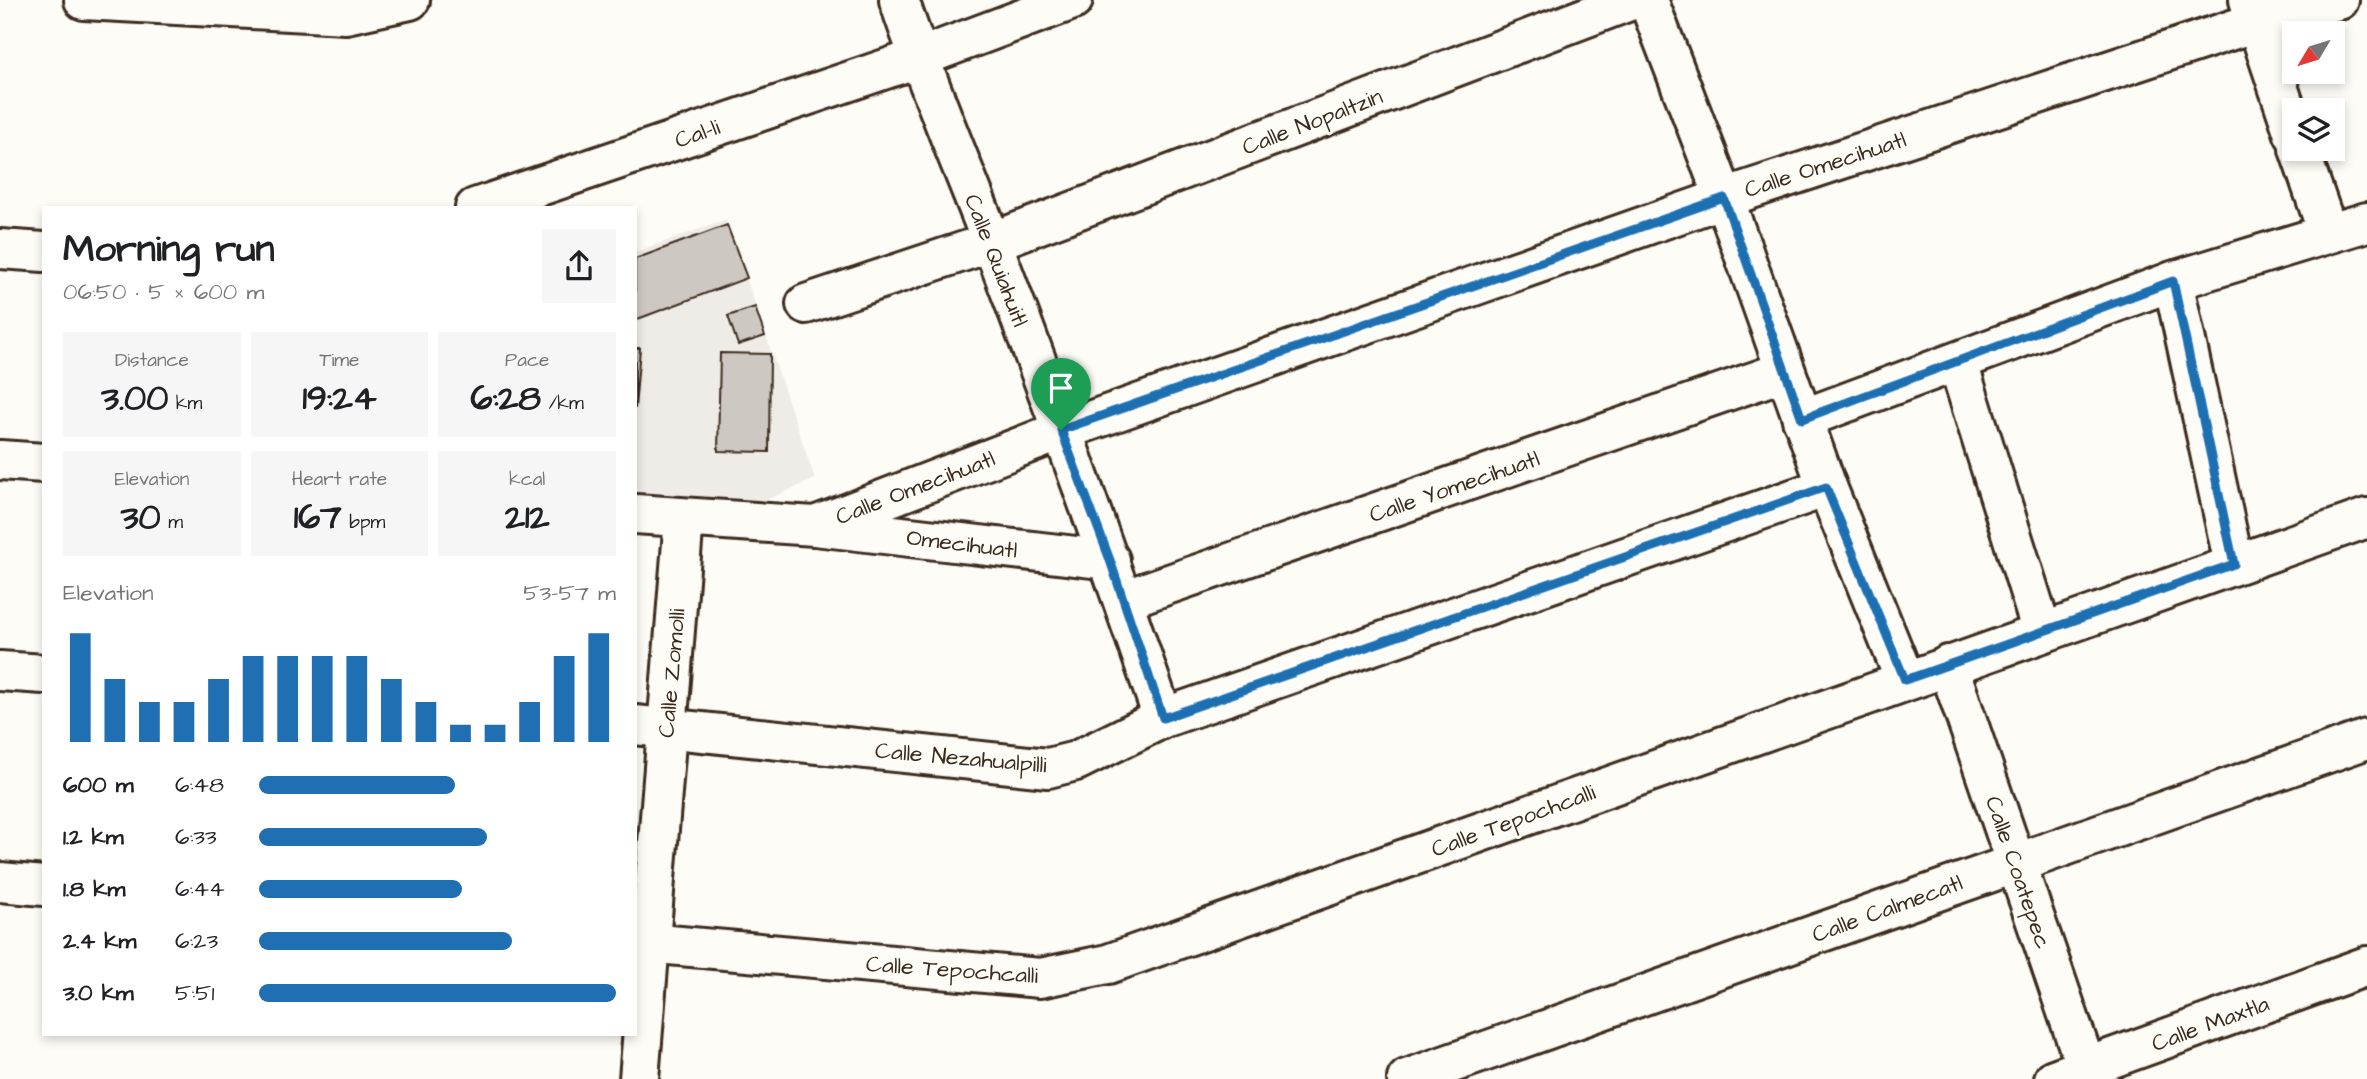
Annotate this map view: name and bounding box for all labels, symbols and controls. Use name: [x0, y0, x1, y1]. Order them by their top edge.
north arrow: [2282, 21, 2345, 84]
map controls: [2282, 21, 2345, 161]
street label: Calle Nopaltzin: [1238, 80, 1387, 163]
button: layers: [2282, 98, 2345, 161]
street label: Cal-li: [670, 111, 725, 157]
street label: Calle Omecihuatl: [1740, 124, 1910, 206]
street label: Calle Quiahuitl: [956, 189, 1036, 331]
text: Morning run: [63, 224, 275, 276]
button: share: [542, 229, 616, 303]
text: 06:50 · 5 × 600 m: [63, 276, 264, 308]
text: Distance: [115, 347, 189, 374]
text: Time: [320, 347, 359, 374]
text: Pace: [505, 347, 549, 374]
pin: [1031, 358, 1091, 430]
icon: arrive: [1042, 369, 1080, 407]
text: 3.00: [101, 374, 168, 423]
text: 19:24: [302, 374, 377, 423]
text: 6:28: [471, 374, 541, 423]
text: km: [168, 390, 202, 417]
text: /km: [541, 390, 584, 417]
street label: Calle Omecihuatl: [831, 443, 1000, 533]
street label: Calle Yomecihuatl: [1365, 443, 1544, 531]
text: Elevation: [114, 466, 189, 493]
text: Heart rate: [292, 466, 387, 493]
text: kcal: [509, 466, 545, 493]
text: 30: [121, 493, 161, 542]
text: 167: [294, 493, 342, 542]
text: 212: [505, 493, 549, 542]
text: m: [161, 509, 183, 536]
text: bpm: [342, 509, 385, 536]
street label: Omecihuatl: [905, 521, 1019, 567]
text: Elevation: [63, 577, 154, 609]
text: 53–57 m: [523, 577, 616, 609]
street label: Calle Zomolli: [650, 607, 694, 739]
street label: Calle Nezahualpilli: [874, 735, 1049, 781]
text: 600 m: [63, 769, 134, 801]
text: 6:48: [175, 769, 224, 801]
street label: Calle Tepochcalli: [1427, 776, 1600, 865]
street label: Calle Coatepec: [1977, 792, 2059, 953]
text: 1.2 km: [63, 821, 124, 853]
text: 6:33: [175, 821, 217, 853]
street label: Calle Calmecatl: [1808, 867, 1967, 951]
text: 1.8 km: [63, 873, 125, 905]
text: 6:44: [175, 873, 225, 905]
text: 2.4 km: [63, 925, 136, 957]
text: 6:23: [175, 925, 218, 957]
street label: Calle Tepochcalli: [865, 948, 1039, 992]
text: 3.0 km: [63, 977, 134, 1009]
text: 5:51: [175, 977, 214, 1009]
street label: Calle Maxtla: [2147, 988, 2274, 1060]

